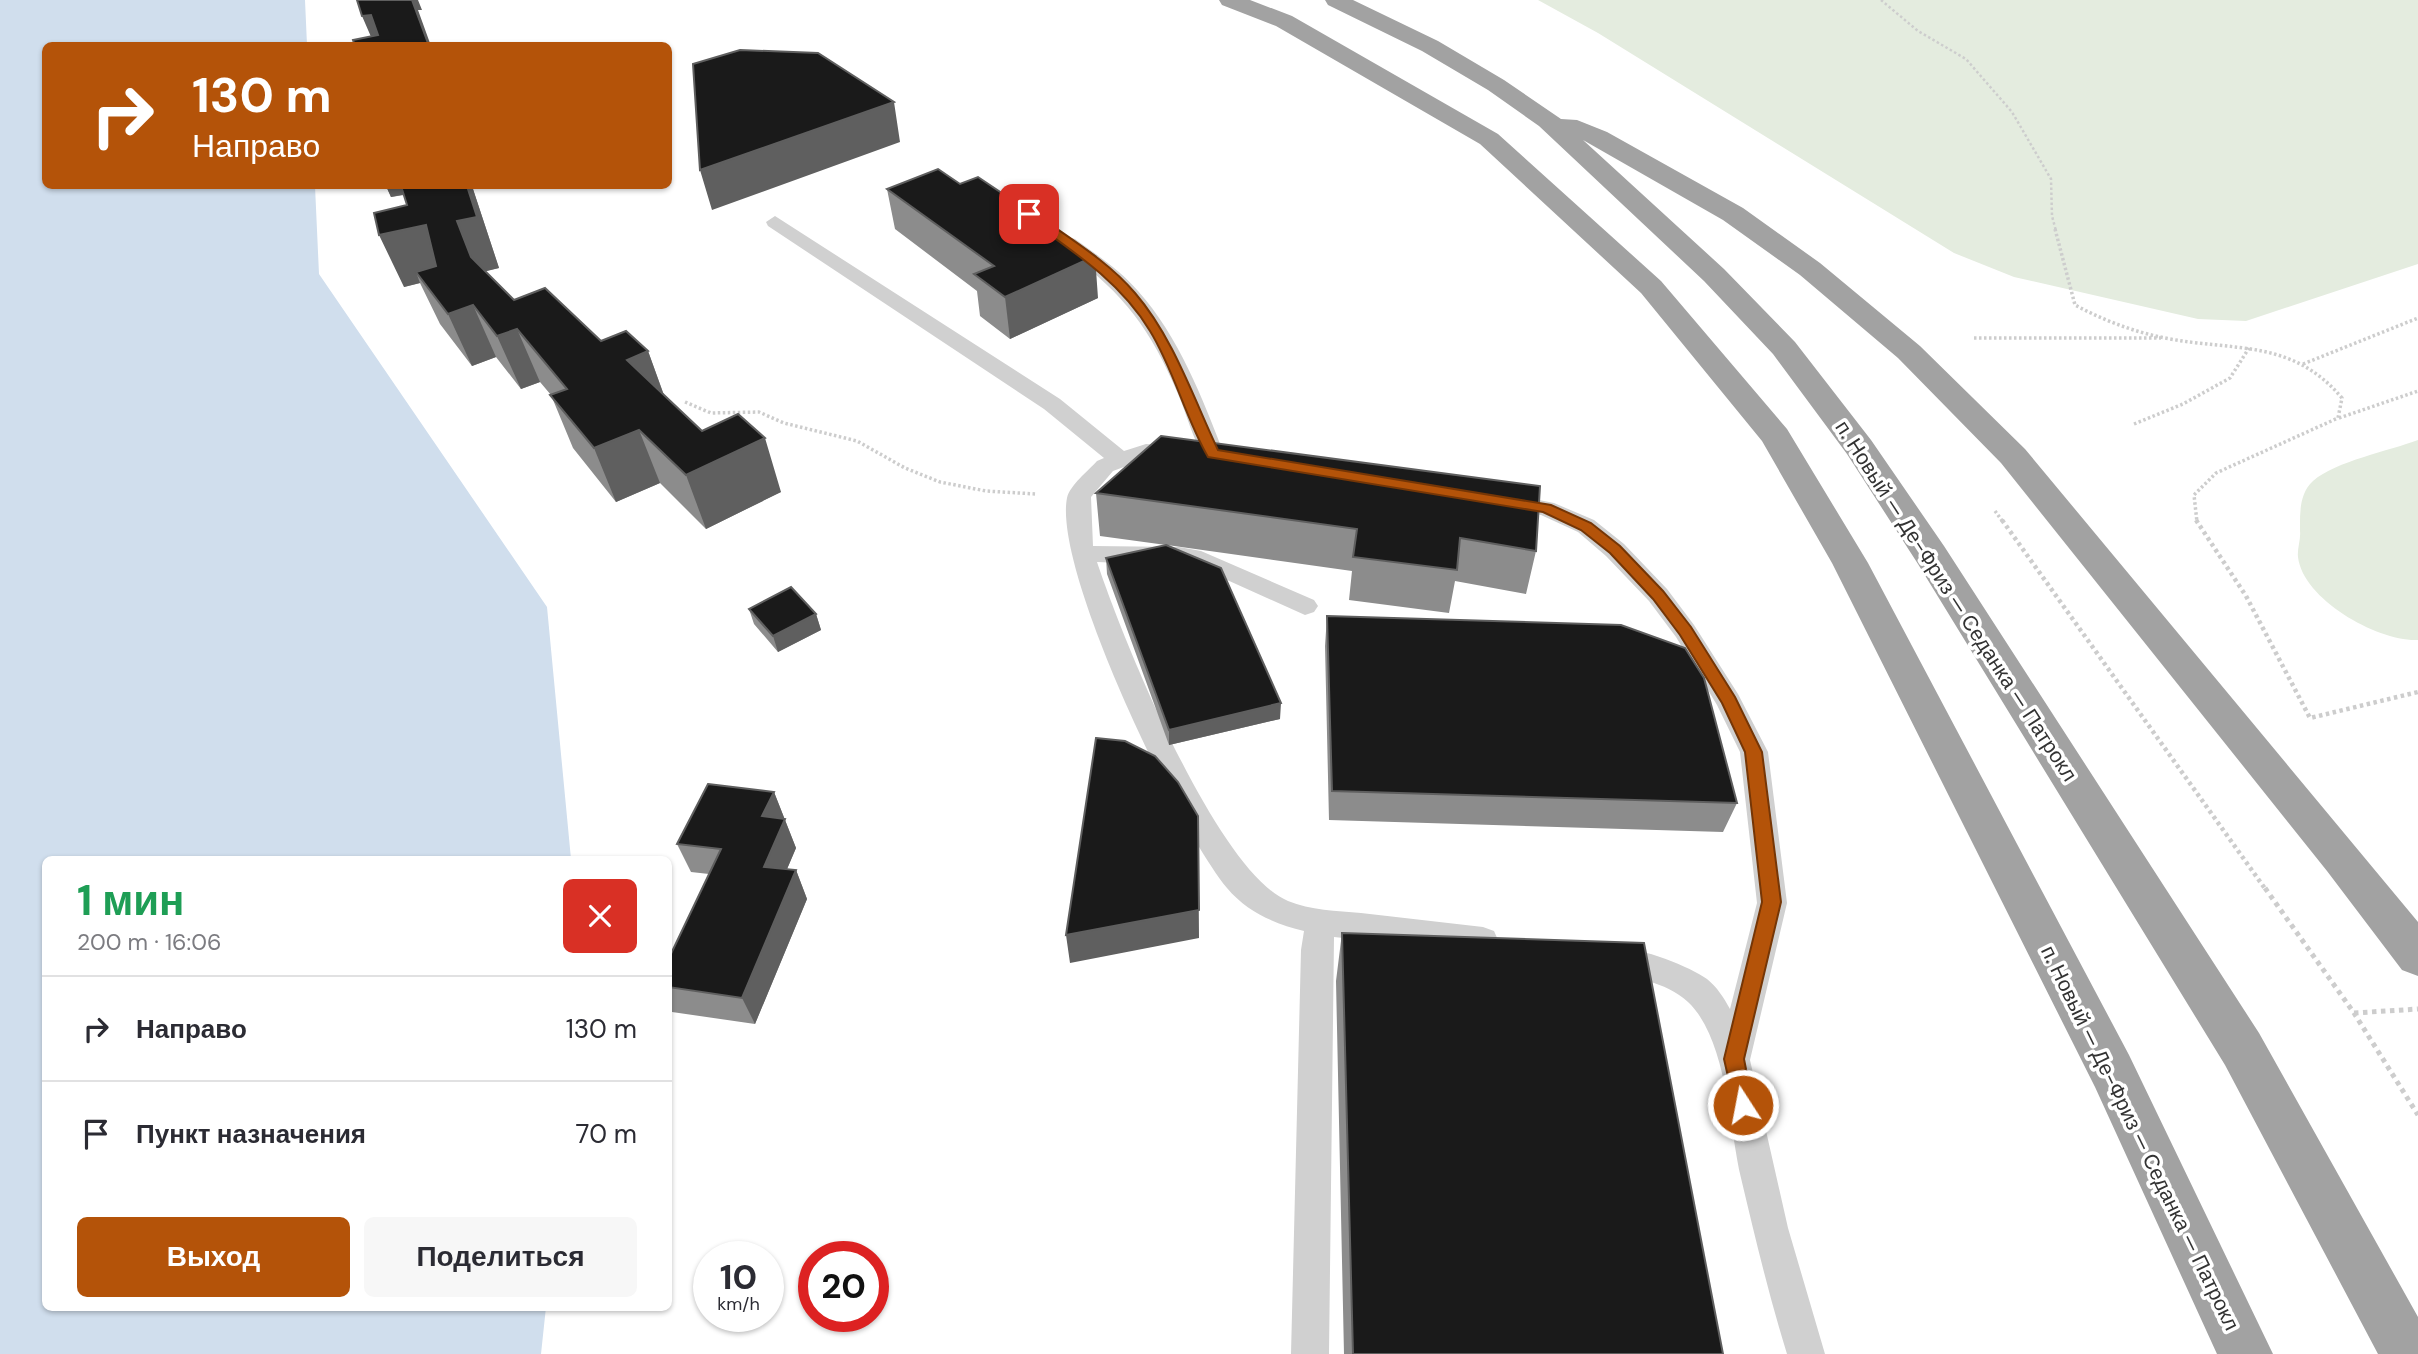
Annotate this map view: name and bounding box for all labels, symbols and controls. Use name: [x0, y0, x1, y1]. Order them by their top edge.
text: 130 m: [192, 63, 332, 127]
icon: right: [77, 70, 168, 161]
text: Направо: [192, 125, 320, 167]
pin: [999, 184, 1059, 244]
icon: arrive: [1010, 195, 1048, 233]
street label: п. Новый — Де-Фриз — Седанка — Патрокл: [1829, 415, 2083, 787]
text: 1 мин: [77, 873, 184, 928]
button: close: [563, 879, 637, 953]
text: 200 m · 16:06: [77, 927, 221, 957]
street label: п. Новый — Де-Фриз — Седанка — Патрокл: [2034, 941, 2246, 1335]
icon: right: [77, 1010, 115, 1048]
text: Направо: [136, 1012, 247, 1046]
text: 130 m: [566, 1012, 637, 1046]
position arrow: [1706, 1068, 1780, 1142]
icon: arrive: [77, 1115, 115, 1153]
text: Пункт назначения: [136, 1117, 366, 1151]
text: 70 m: [576, 1117, 637, 1151]
button: Выход: [77, 1217, 350, 1297]
button: Поделиться: [364, 1217, 637, 1297]
speed limit sign: 20: [798, 1241, 889, 1332]
text: 10: [720, 1254, 757, 1300]
text: km/h: [717, 1292, 760, 1316]

